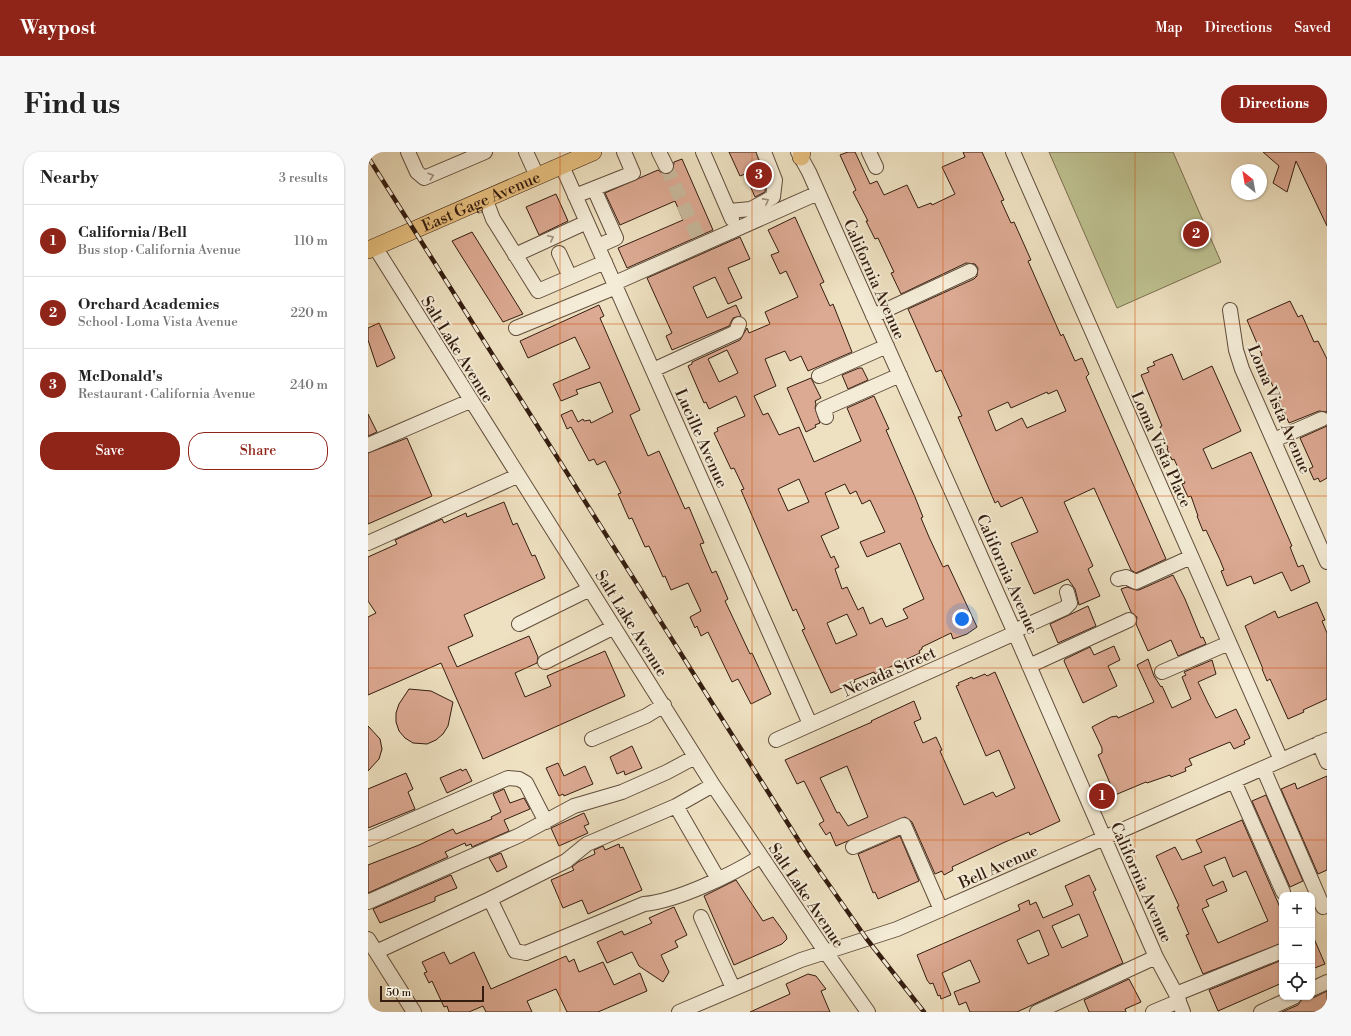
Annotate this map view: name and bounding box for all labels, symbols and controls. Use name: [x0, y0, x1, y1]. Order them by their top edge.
text: Waypost: [20, 16, 96, 40]
text: Map: [1155, 19, 1183, 37]
text: Directions: [1205, 19, 1272, 37]
text: Saved: [1294, 19, 1331, 37]
button: Directions: [1221, 85, 1327, 123]
text: Find us: [24, 87, 120, 122]
pin: 3: [746, 160, 772, 190]
north arrow: [1231, 164, 1267, 200]
text: Nearby: [40, 167, 99, 189]
street label: East Gage Avenue: [419, 167, 544, 236]
text: 3 results: [279, 170, 328, 186]
one-way arrow: [427, 172, 434, 181]
one-way arrow: [762, 199, 769, 206]
street label: California Avenue: [839, 216, 910, 343]
pin: 2: [1183, 219, 1209, 249]
text: California / Bell: [78, 223, 187, 242]
text: 1: [50, 233, 56, 249]
text: 110 m: [294, 233, 328, 249]
one-way arrow: [546, 235, 554, 243]
text: Bus stop · California Avenue: [78, 242, 241, 258]
street label: Salt Lake Avenue: [416, 292, 498, 407]
text: Orchard Academies: [78, 295, 219, 314]
text: 2: [49, 305, 57, 321]
text: 220 m: [290, 305, 328, 321]
text: School · Loma Vista Avenue: [78, 314, 238, 330]
street label: Loma Vista Avenue: [1243, 342, 1315, 477]
text: McDonald's: [78, 367, 162, 386]
text: 3: [49, 377, 57, 393]
text: 240 m: [290, 377, 328, 393]
text: Restaurant · California Avenue: [78, 386, 255, 402]
street label: Lucille Avenue: [670, 386, 732, 491]
street label: Loma Vista Place: [1126, 388, 1196, 511]
button: Save: [40, 432, 180, 470]
button: Share: [188, 432, 328, 470]
street label: California Avenue: [972, 511, 1043, 638]
street label: Salt Lake Avenue: [590, 566, 672, 681]
your location: [952, 609, 972, 629]
street label: Nevada Street: [840, 642, 939, 701]
pin: 1: [1089, 781, 1115, 811]
street label: California Avenue: [1106, 819, 1177, 946]
street label: Salt Lake Avenue: [764, 839, 849, 952]
street label: Bell Avenue: [955, 841, 1041, 894]
map controls: [1279, 892, 1315, 1000]
button: +: [1279, 892, 1315, 928]
button: −: [1279, 928, 1315, 964]
button: locate: [1279, 964, 1315, 1000]
scale bar: [380, 984, 484, 1003]
text: 50 m: [386, 986, 411, 1000]

